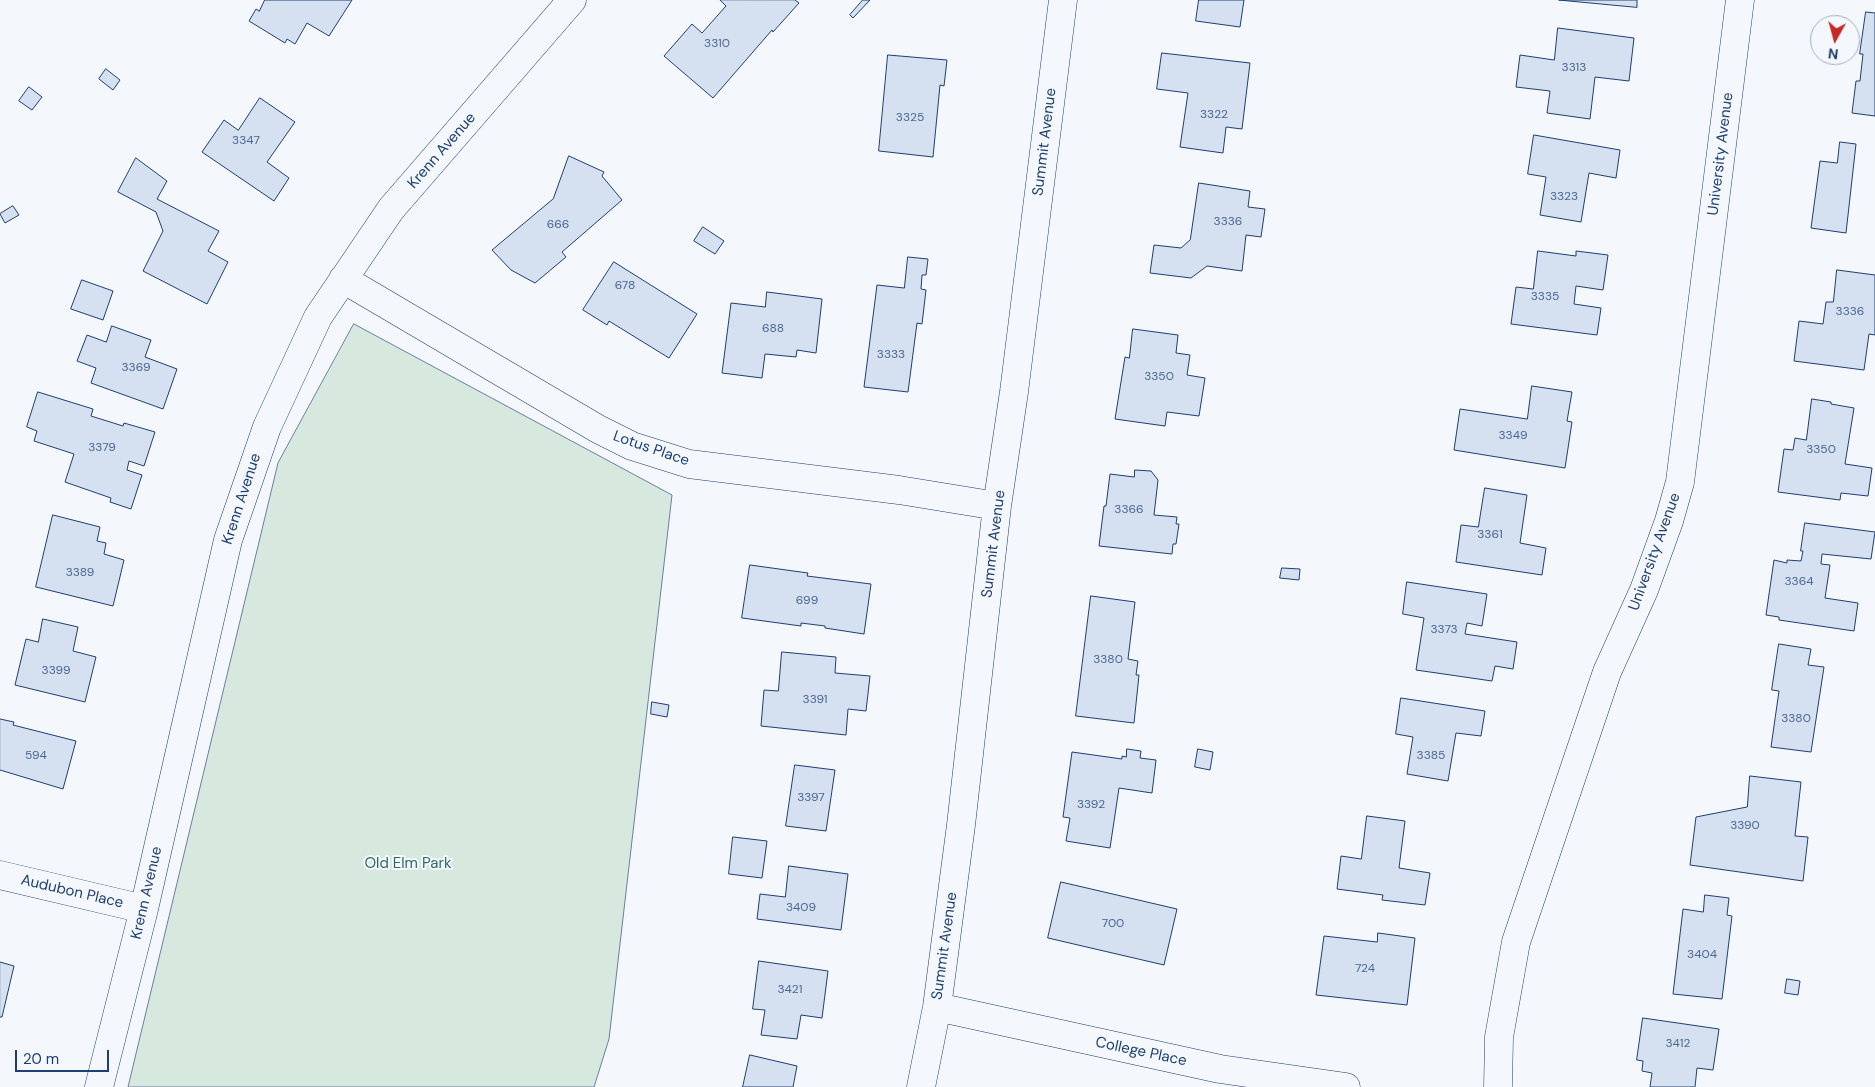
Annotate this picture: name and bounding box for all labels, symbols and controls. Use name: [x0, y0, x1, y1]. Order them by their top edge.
north arrow: [1810, 15, 1860, 65]
house number: 3310: [704, 37, 730, 51]
text: N: [1827, 44, 1839, 63]
house number: 3313: [1562, 61, 1586, 75]
street label: Summit Avenue: [1029, 87, 1061, 197]
street label: University Avenue: [1705, 91, 1737, 217]
house number: 3322: [1200, 108, 1228, 122]
street label: Krenn Avenue: [404, 109, 480, 193]
house number: 3325: [896, 111, 924, 125]
house number: 3347: [232, 134, 260, 148]
house number: 3323: [1550, 190, 1578, 204]
house number: 3336: [1214, 215, 1242, 229]
house number: 666: [547, 218, 569, 232]
house number: 678: [615, 279, 635, 293]
house number: 3335: [1531, 290, 1559, 304]
house number: 3336: [1836, 305, 1864, 319]
house number: 688: [762, 322, 784, 336]
house number: 3333: [877, 348, 905, 362]
house number: 3369: [121, 361, 151, 375]
house number: 3350: [1144, 370, 1174, 384]
street label: Lotus Place: [610, 428, 692, 470]
house number: 3349: [1498, 429, 1528, 443]
house number: 3379: [88, 441, 116, 455]
house number: 3350: [1806, 443, 1836, 457]
street label: Krenn Avenue: [219, 451, 265, 547]
street label: Summit Avenue: [978, 489, 1010, 599]
street label: University Avenue: [1625, 491, 1685, 613]
house number: 3366: [1114, 503, 1144, 517]
house number: 3361: [1477, 528, 1503, 542]
house number: 3389: [66, 566, 94, 580]
house number: 3364: [1784, 575, 1814, 589]
house number: 699: [796, 594, 818, 608]
house number: 3373: [1430, 623, 1458, 637]
house number: 3380: [1093, 653, 1123, 667]
house number: 3399: [42, 664, 70, 678]
house number: 3391: [803, 693, 827, 707]
house number: 3380: [1781, 712, 1811, 726]
house number: 594: [25, 749, 47, 763]
house number: 3385: [1417, 749, 1445, 763]
house number: 3397: [797, 791, 825, 805]
house number: 3392: [1077, 798, 1105, 812]
house number: 3390: [1730, 819, 1760, 833]
street label: Krenn Avenue: [128, 845, 166, 941]
park label: Old Elm Park: [364, 855, 452, 873]
street label: Audubon Place: [19, 871, 125, 913]
street label: Summit Avenue: [929, 891, 961, 1001]
house number: 3409: [786, 901, 816, 915]
house number: 700: [1102, 917, 1124, 931]
house number: 3404: [1687, 948, 1717, 962]
house number: 724: [1355, 962, 1375, 976]
house number: 3421: [777, 983, 803, 997]
street label: College Place: [1094, 1034, 1188, 1070]
house number: 3412: [1665, 1037, 1691, 1051]
scale bar: [18, 1040, 111, 1072]
text: 20 m: [23, 1049, 59, 1069]

